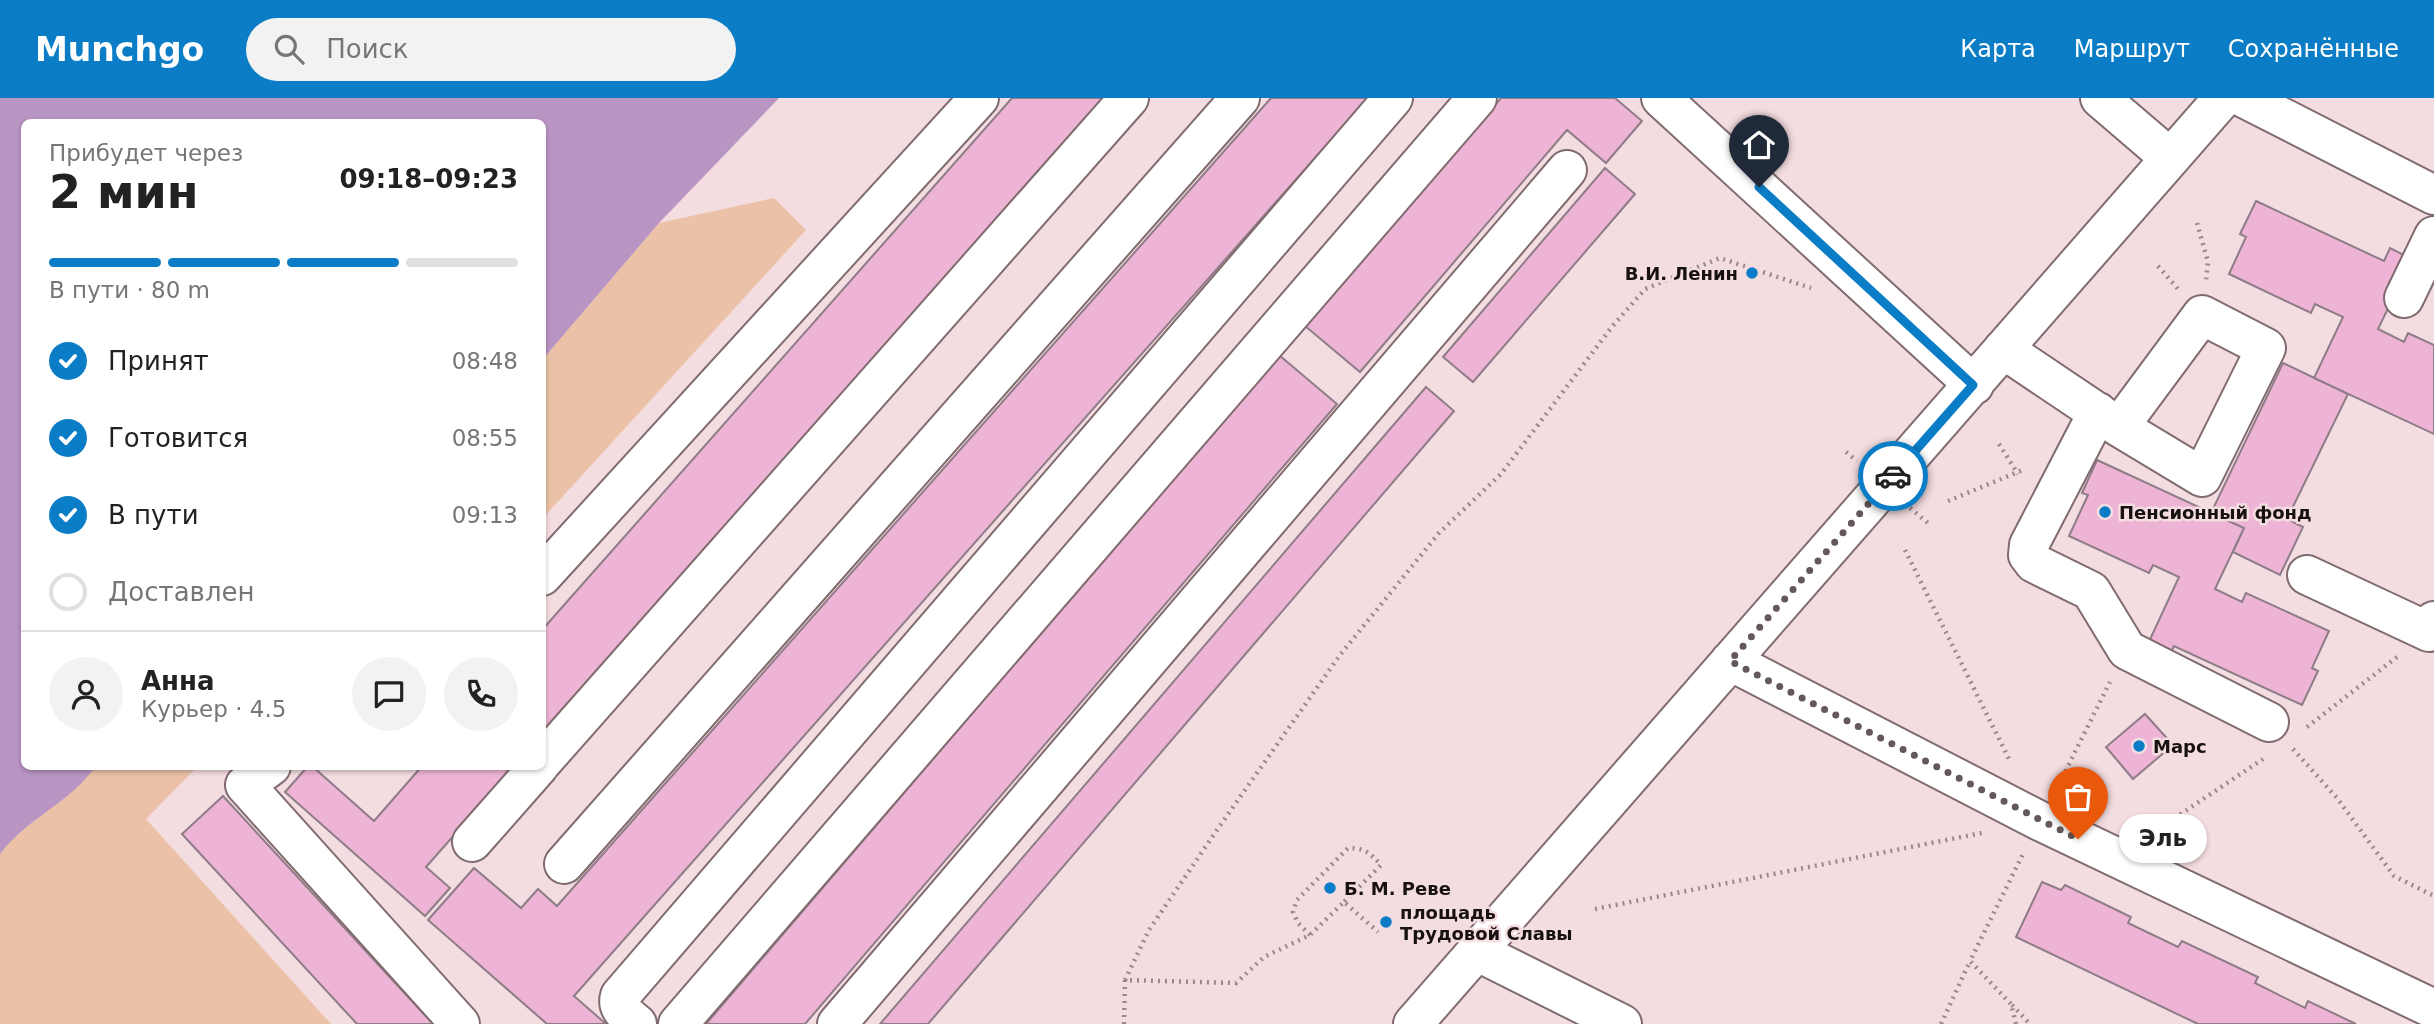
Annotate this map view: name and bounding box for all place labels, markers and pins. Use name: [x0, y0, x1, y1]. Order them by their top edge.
pin: [1729, 115, 1789, 187]
place label: В.И. Ленин: [1625, 263, 1738, 284]
marker: В.И. Ленин: [1744, 265, 1760, 281]
place label: Пенсионный фонд: [2119, 502, 2312, 523]
marker: Пенсионный фонд: [2097, 504, 2113, 520]
place label: Марс: [2153, 736, 2207, 757]
marker: Марс: [2131, 738, 2147, 754]
pin: [2048, 767, 2108, 839]
callout: Эль: [2120, 814, 2208, 864]
place label: Б. М. Реве: [1344, 878, 1451, 899]
marker: Б. М. Реве: [1322, 880, 1338, 896]
place label: площадь Трудовой Славы: [1400, 902, 1573, 944]
marker: площадь Трудовой Славы: [1378, 914, 1394, 930]

